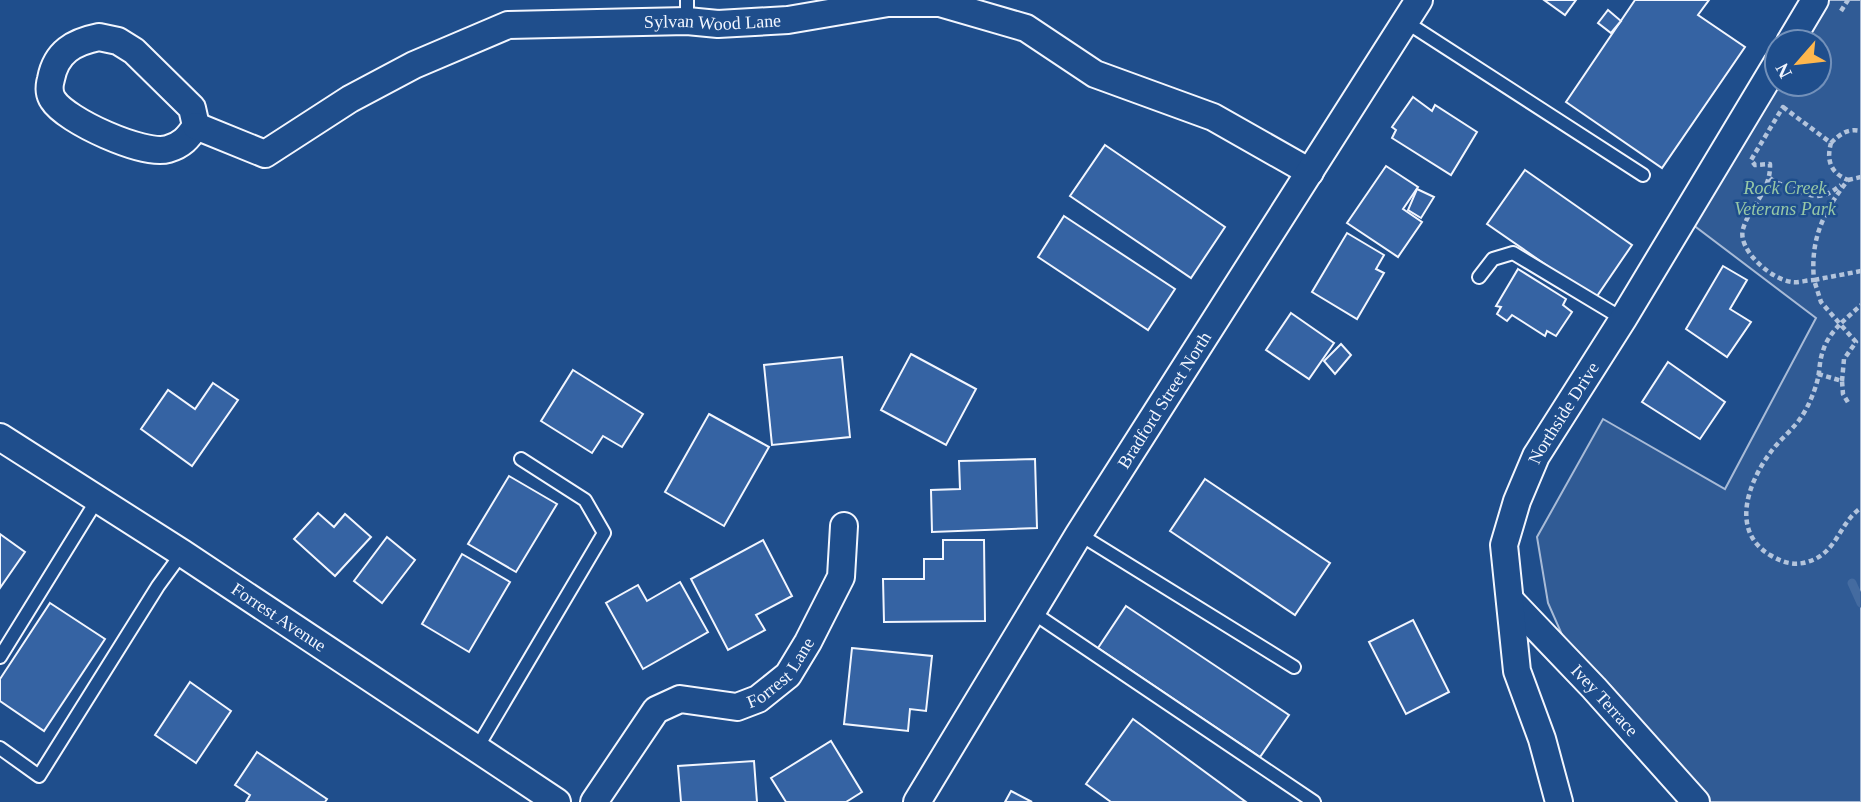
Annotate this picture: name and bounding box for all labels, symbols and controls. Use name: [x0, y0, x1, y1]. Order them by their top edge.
street label: Sylvan Wood Lane: [644, 10, 782, 34]
north arrow: [1763, 28, 1833, 98]
text: N: [1771, 60, 1796, 82]
park label: Rock Creek Veterans Park: [1734, 178, 1837, 219]
street label: Bradford Street North: [1113, 328, 1215, 472]
street label: Northside Drive: [1524, 358, 1603, 467]
street label: Forrest Avenue: [228, 579, 330, 656]
street label: Forrest Lane: [744, 634, 818, 712]
street label: Ivey Terrace: [1567, 660, 1642, 740]

